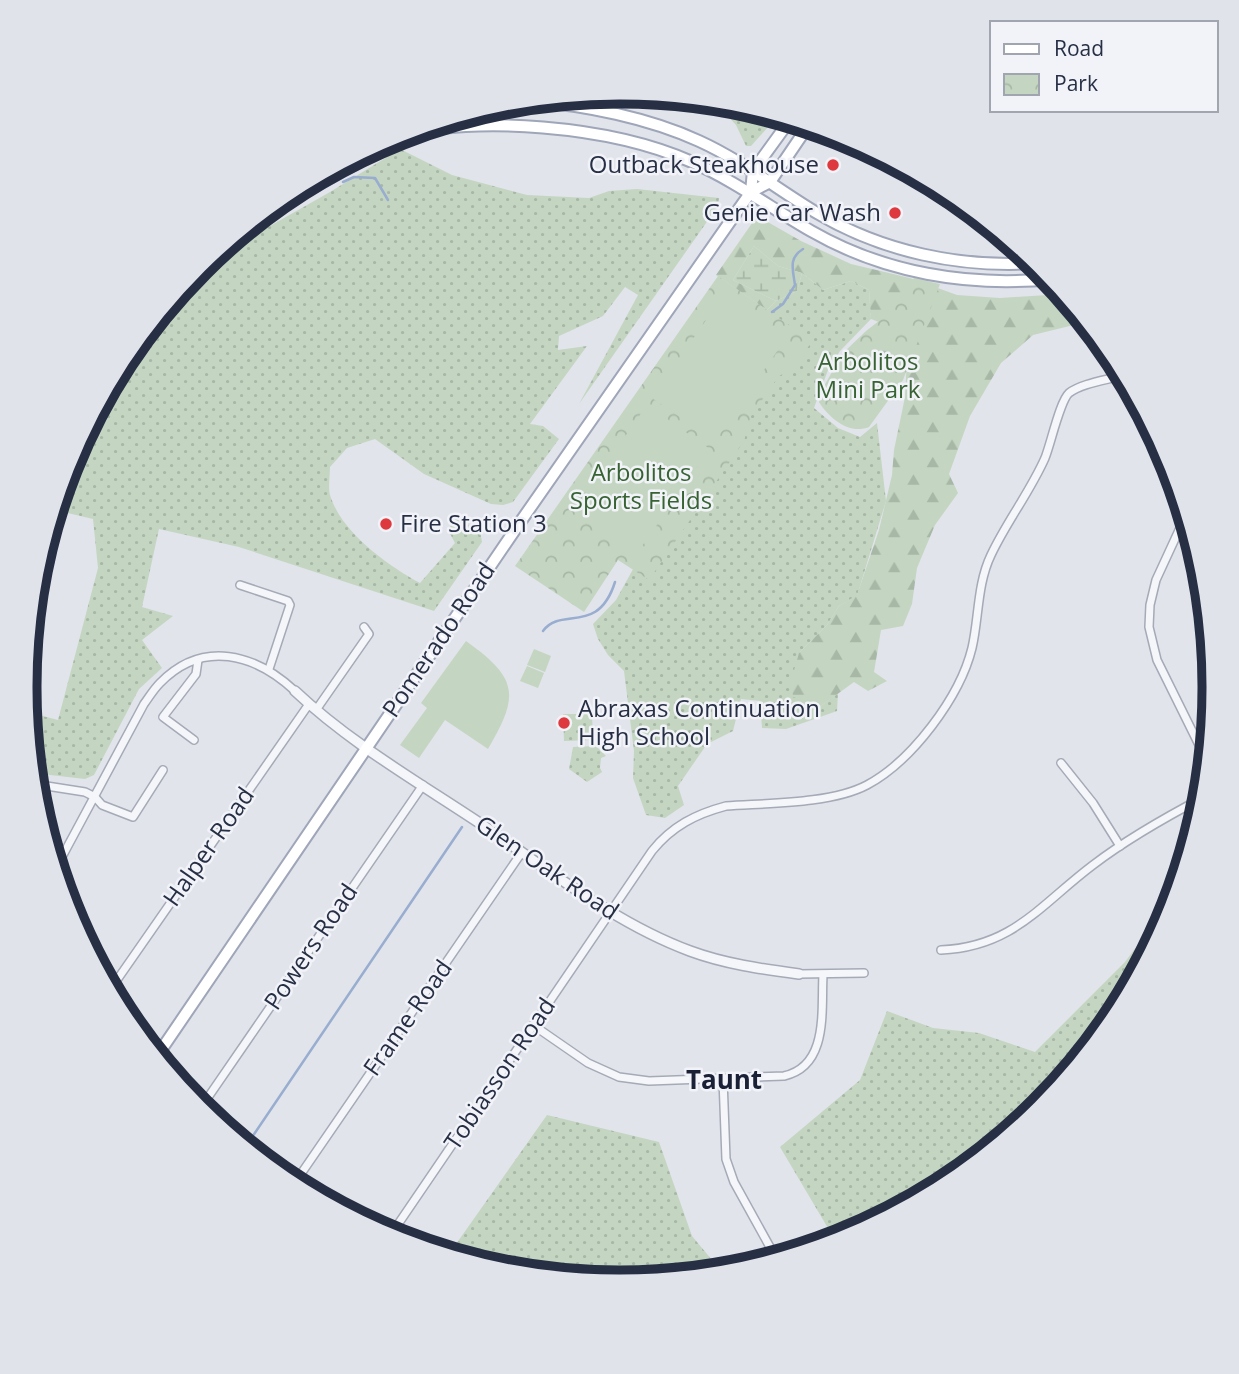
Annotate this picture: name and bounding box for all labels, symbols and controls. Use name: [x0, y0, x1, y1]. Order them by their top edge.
legend: [990, 21, 1218, 112]
text: Road: [1054, 34, 1104, 62]
text: Park: [1054, 69, 1098, 97]
place label: Outback Steakhouse: [589, 147, 819, 180]
marker: Outback Steakhouse: [825, 157, 841, 173]
place label: Genie Car Wash: [703, 195, 881, 228]
marker: Genie Car Wash: [887, 205, 903, 221]
park label: Arbolitos Mini Park: [816, 344, 921, 405]
park label: Arbolitos Sports Fields: [570, 455, 712, 516]
place label: Fire Station 3: [400, 506, 547, 539]
marker: Fire Station 3: [378, 516, 394, 532]
street label: Pomerado Road: [374, 555, 502, 723]
place label: Abraxas Continuation High School: [578, 691, 820, 752]
marker: Abraxas Continuation High School: [556, 715, 572, 731]
street label: Halper Road: [155, 780, 261, 912]
street label: Glen Oak Road: [470, 807, 626, 927]
street label: Powers Road: [255, 877, 364, 1016]
street label: Frame Road: [355, 952, 459, 1082]
street label: Tobiasson Road: [436, 990, 562, 1156]
district label: Taunt: [686, 1061, 762, 1097]

